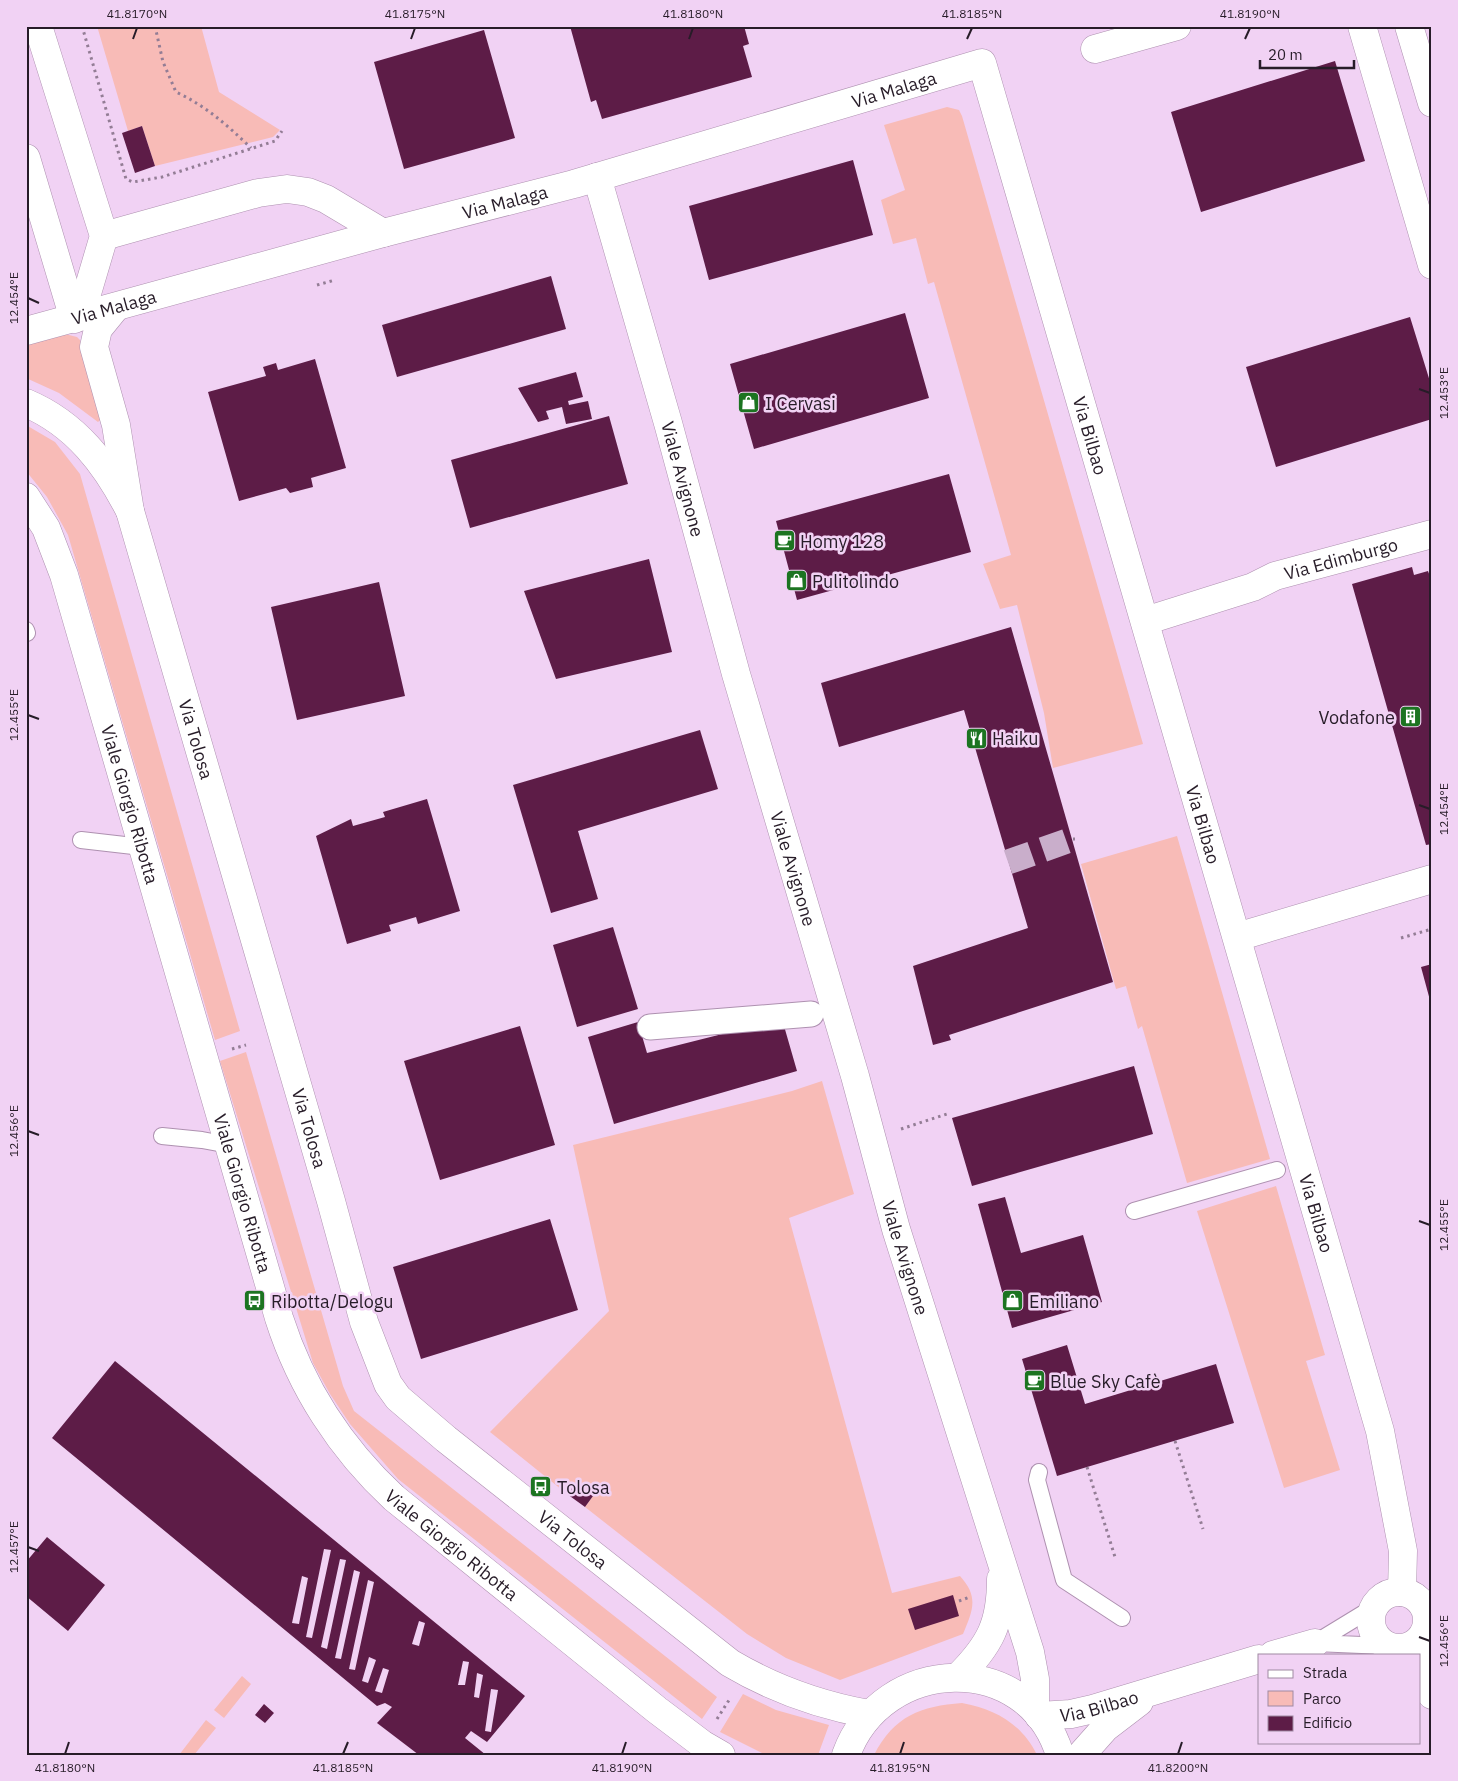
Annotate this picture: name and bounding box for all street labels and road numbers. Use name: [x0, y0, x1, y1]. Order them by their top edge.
street label: Via Malaga: [849, 66, 939, 113]
street label: Via Malaga: [460, 180, 550, 224]
street label: Via Malaga: [69, 284, 159, 330]
street label: Via Bilbao: [1068, 394, 1113, 478]
street label: Viale Avignone: [657, 419, 710, 539]
street label: Via Edimburgo: [1282, 532, 1400, 585]
street label: Via Tolosa: [174, 697, 219, 782]
street label: Viale Giorgio Ribotta: [96, 722, 164, 887]
street label: Via Bilbao: [1181, 783, 1226, 866]
street label: Viale Avignone: [766, 808, 821, 929]
street label: Via Tolosa: [287, 1086, 332, 1171]
street label: Viale Giorgio Ribotta: [209, 1111, 277, 1276]
street label: Via Bilbao: [1294, 1171, 1339, 1255]
street label: Viale Avignone: [877, 1198, 934, 1318]
street label: Viale Giorgio Ribotta: [380, 1484, 523, 1605]
street label: Via Tolosa: [534, 1505, 613, 1574]
street label: Via Bilbao: [1059, 1685, 1141, 1726]

